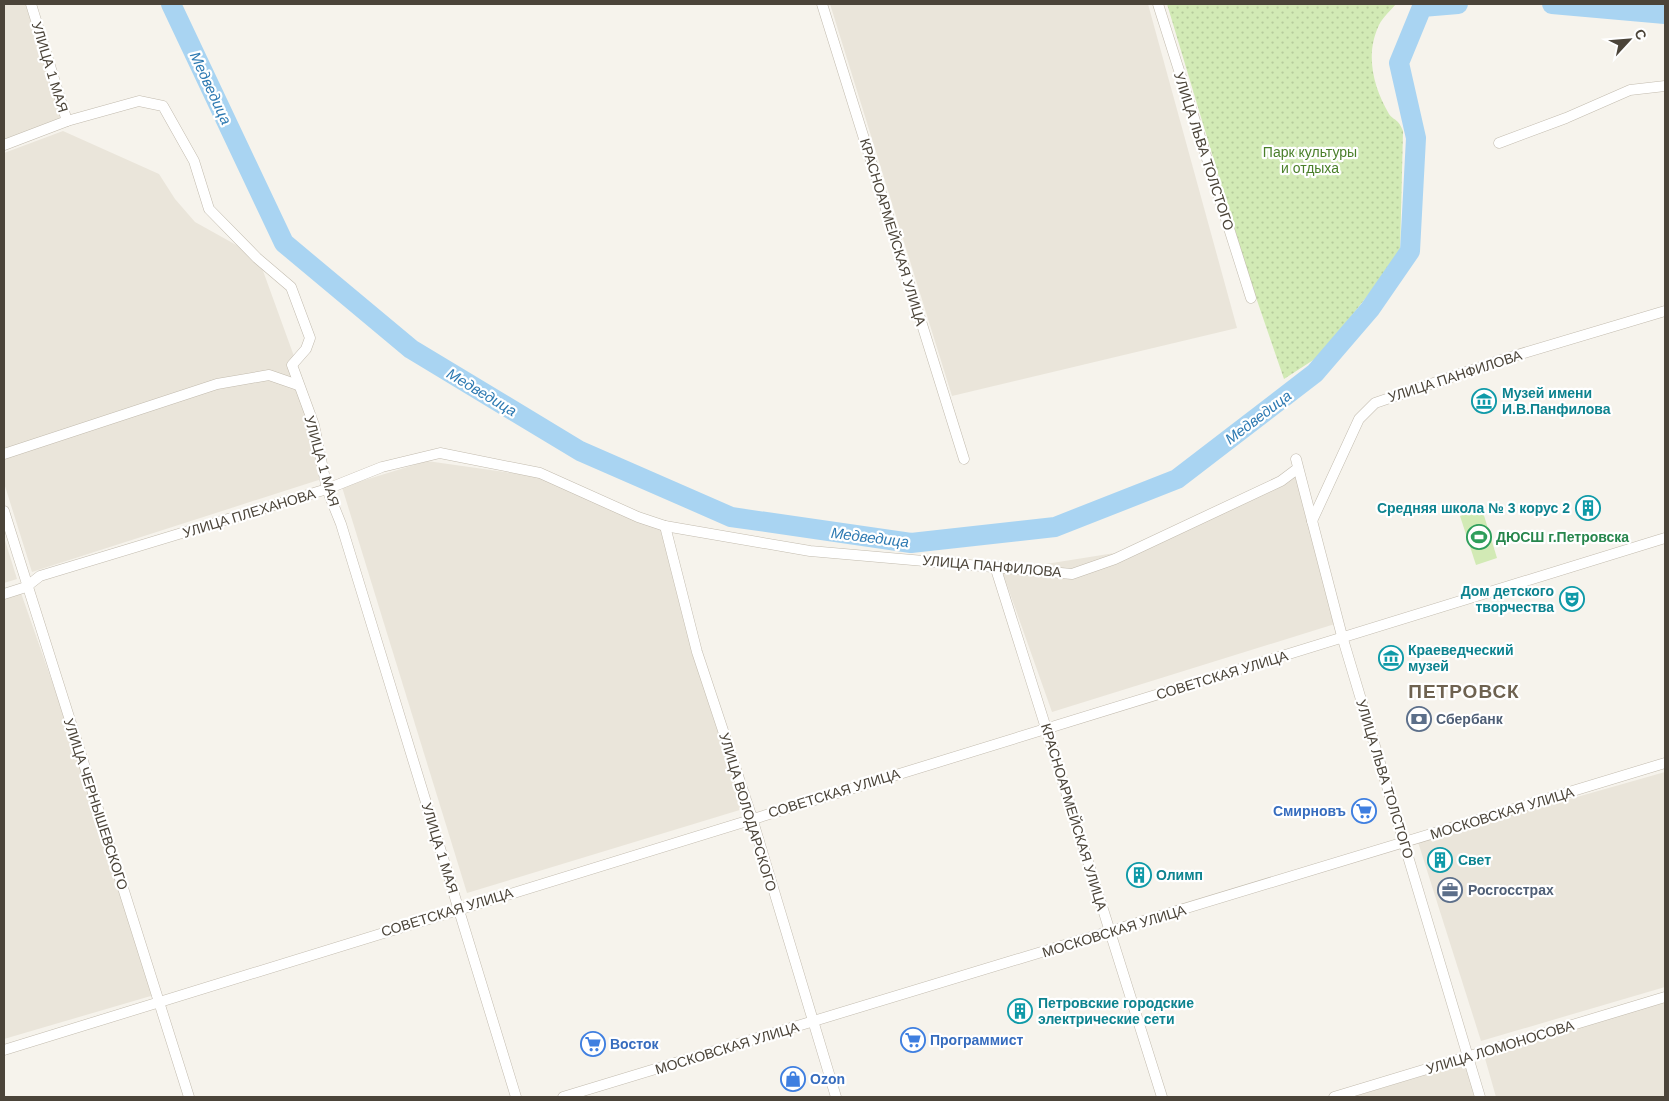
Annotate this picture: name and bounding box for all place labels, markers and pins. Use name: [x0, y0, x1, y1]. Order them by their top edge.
place label: Музей имени И.В.Панфилова: [1502, 385, 1611, 417]
museum icon: Музей имени И.В.Панфилова: [1471, 388, 1497, 414]
building icon: Средняя школа № 3 корус 2: [1575, 495, 1601, 521]
place label: Средняя школа № 3 корус 2: [1377, 500, 1570, 516]
sports icon: ДЮСШ г.Петровска: [1466, 524, 1492, 550]
place label: ДЮСШ г.Петровска: [1496, 529, 1629, 545]
place label: Дом детского творчества: [1461, 583, 1554, 615]
theatre icon: Дом детского творчества: [1559, 586, 1585, 612]
place label: Краеведческий музей: [1408, 642, 1514, 674]
museum icon: Краеведческий музей: [1378, 645, 1404, 671]
bank icon: Сбербанк: [1406, 706, 1432, 732]
place label: Сбербанк: [1436, 711, 1504, 727]
supermarket icon: Смирновъ: [1351, 798, 1377, 824]
place label: Смирновъ: [1273, 803, 1346, 819]
building icon: Свет: [1427, 847, 1453, 873]
place label: Свет: [1458, 852, 1491, 868]
building icon: Олимп: [1126, 862, 1152, 888]
place label: Олимп: [1156, 867, 1203, 883]
office icon: Росгосстрах: [1437, 877, 1463, 903]
place label: Росгосстрах: [1468, 882, 1554, 898]
place label: Петровские городские электрические сети: [1038, 995, 1194, 1027]
building icon: Петровские городские электрические сети: [1007, 998, 1033, 1024]
supermarket icon: Программист: [900, 1027, 926, 1053]
supermarket icon: Восток: [580, 1031, 606, 1057]
place label: Программист: [930, 1032, 1023, 1048]
place label: Восток: [610, 1036, 659, 1052]
shop icon: Ozon: [780, 1066, 806, 1092]
place label: Ozon: [810, 1071, 845, 1087]

